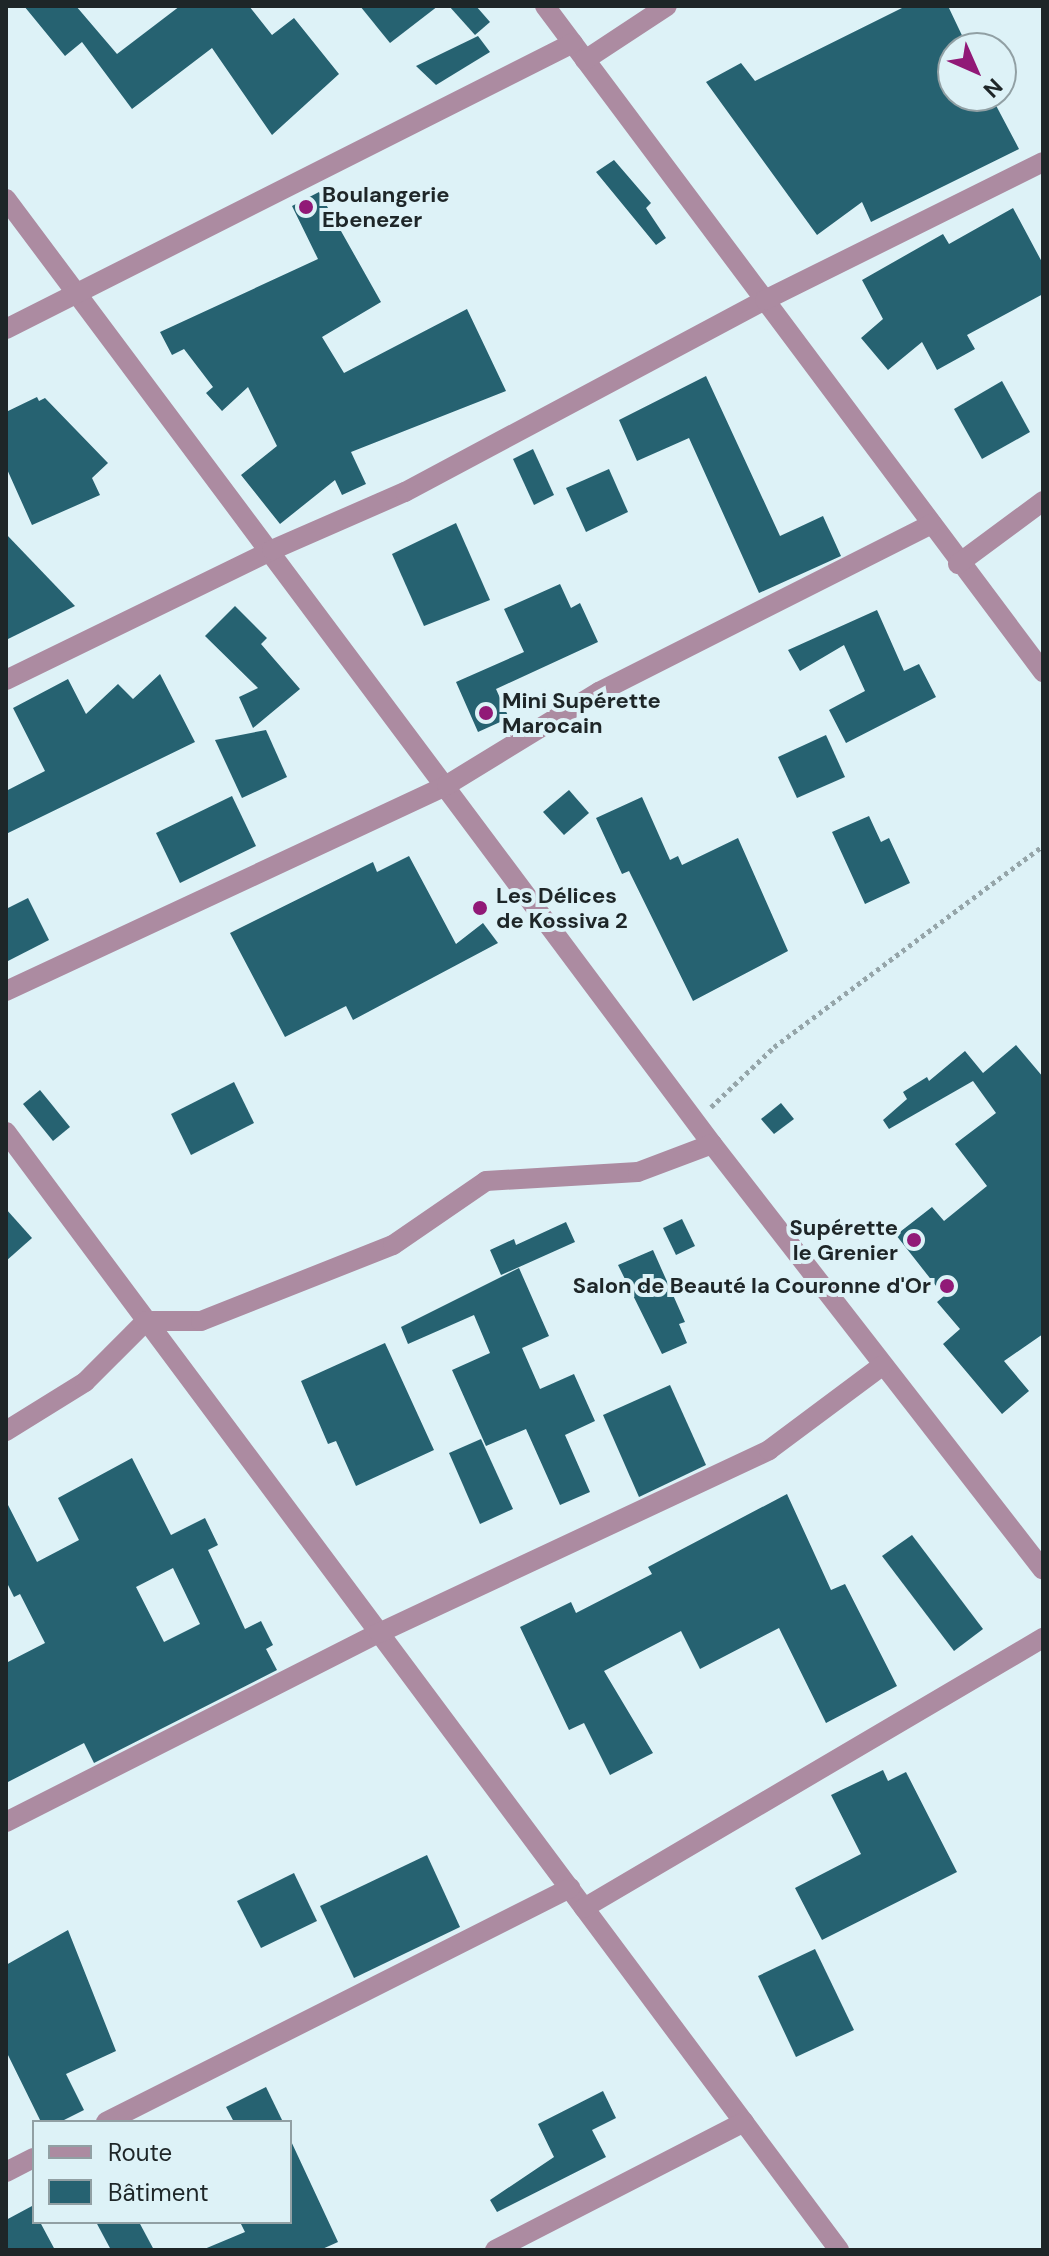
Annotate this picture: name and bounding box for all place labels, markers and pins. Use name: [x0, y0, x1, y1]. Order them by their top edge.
place label: Boulangerie Ebenezer: [322, 181, 450, 232]
marker: Boulangerie Ebenezer: [297, 198, 315, 216]
place label: Mini Supérette Marocain: [502, 687, 661, 738]
marker: Mini Supérette Marocain: [477, 704, 495, 722]
place label: Les Délices de Kossiva 2: [496, 882, 628, 934]
marker: Les Délices de Kossiva 2: [471, 899, 489, 917]
place label: Supérette le Grenier: [790, 1214, 898, 1266]
marker: Supérette le Grenier: [905, 1231, 923, 1249]
place label: Salon de Beauté la Couronne d'Or: [573, 1273, 931, 1299]
marker: Salon de Beauté la Couronne d'Or: [938, 1277, 956, 1295]

